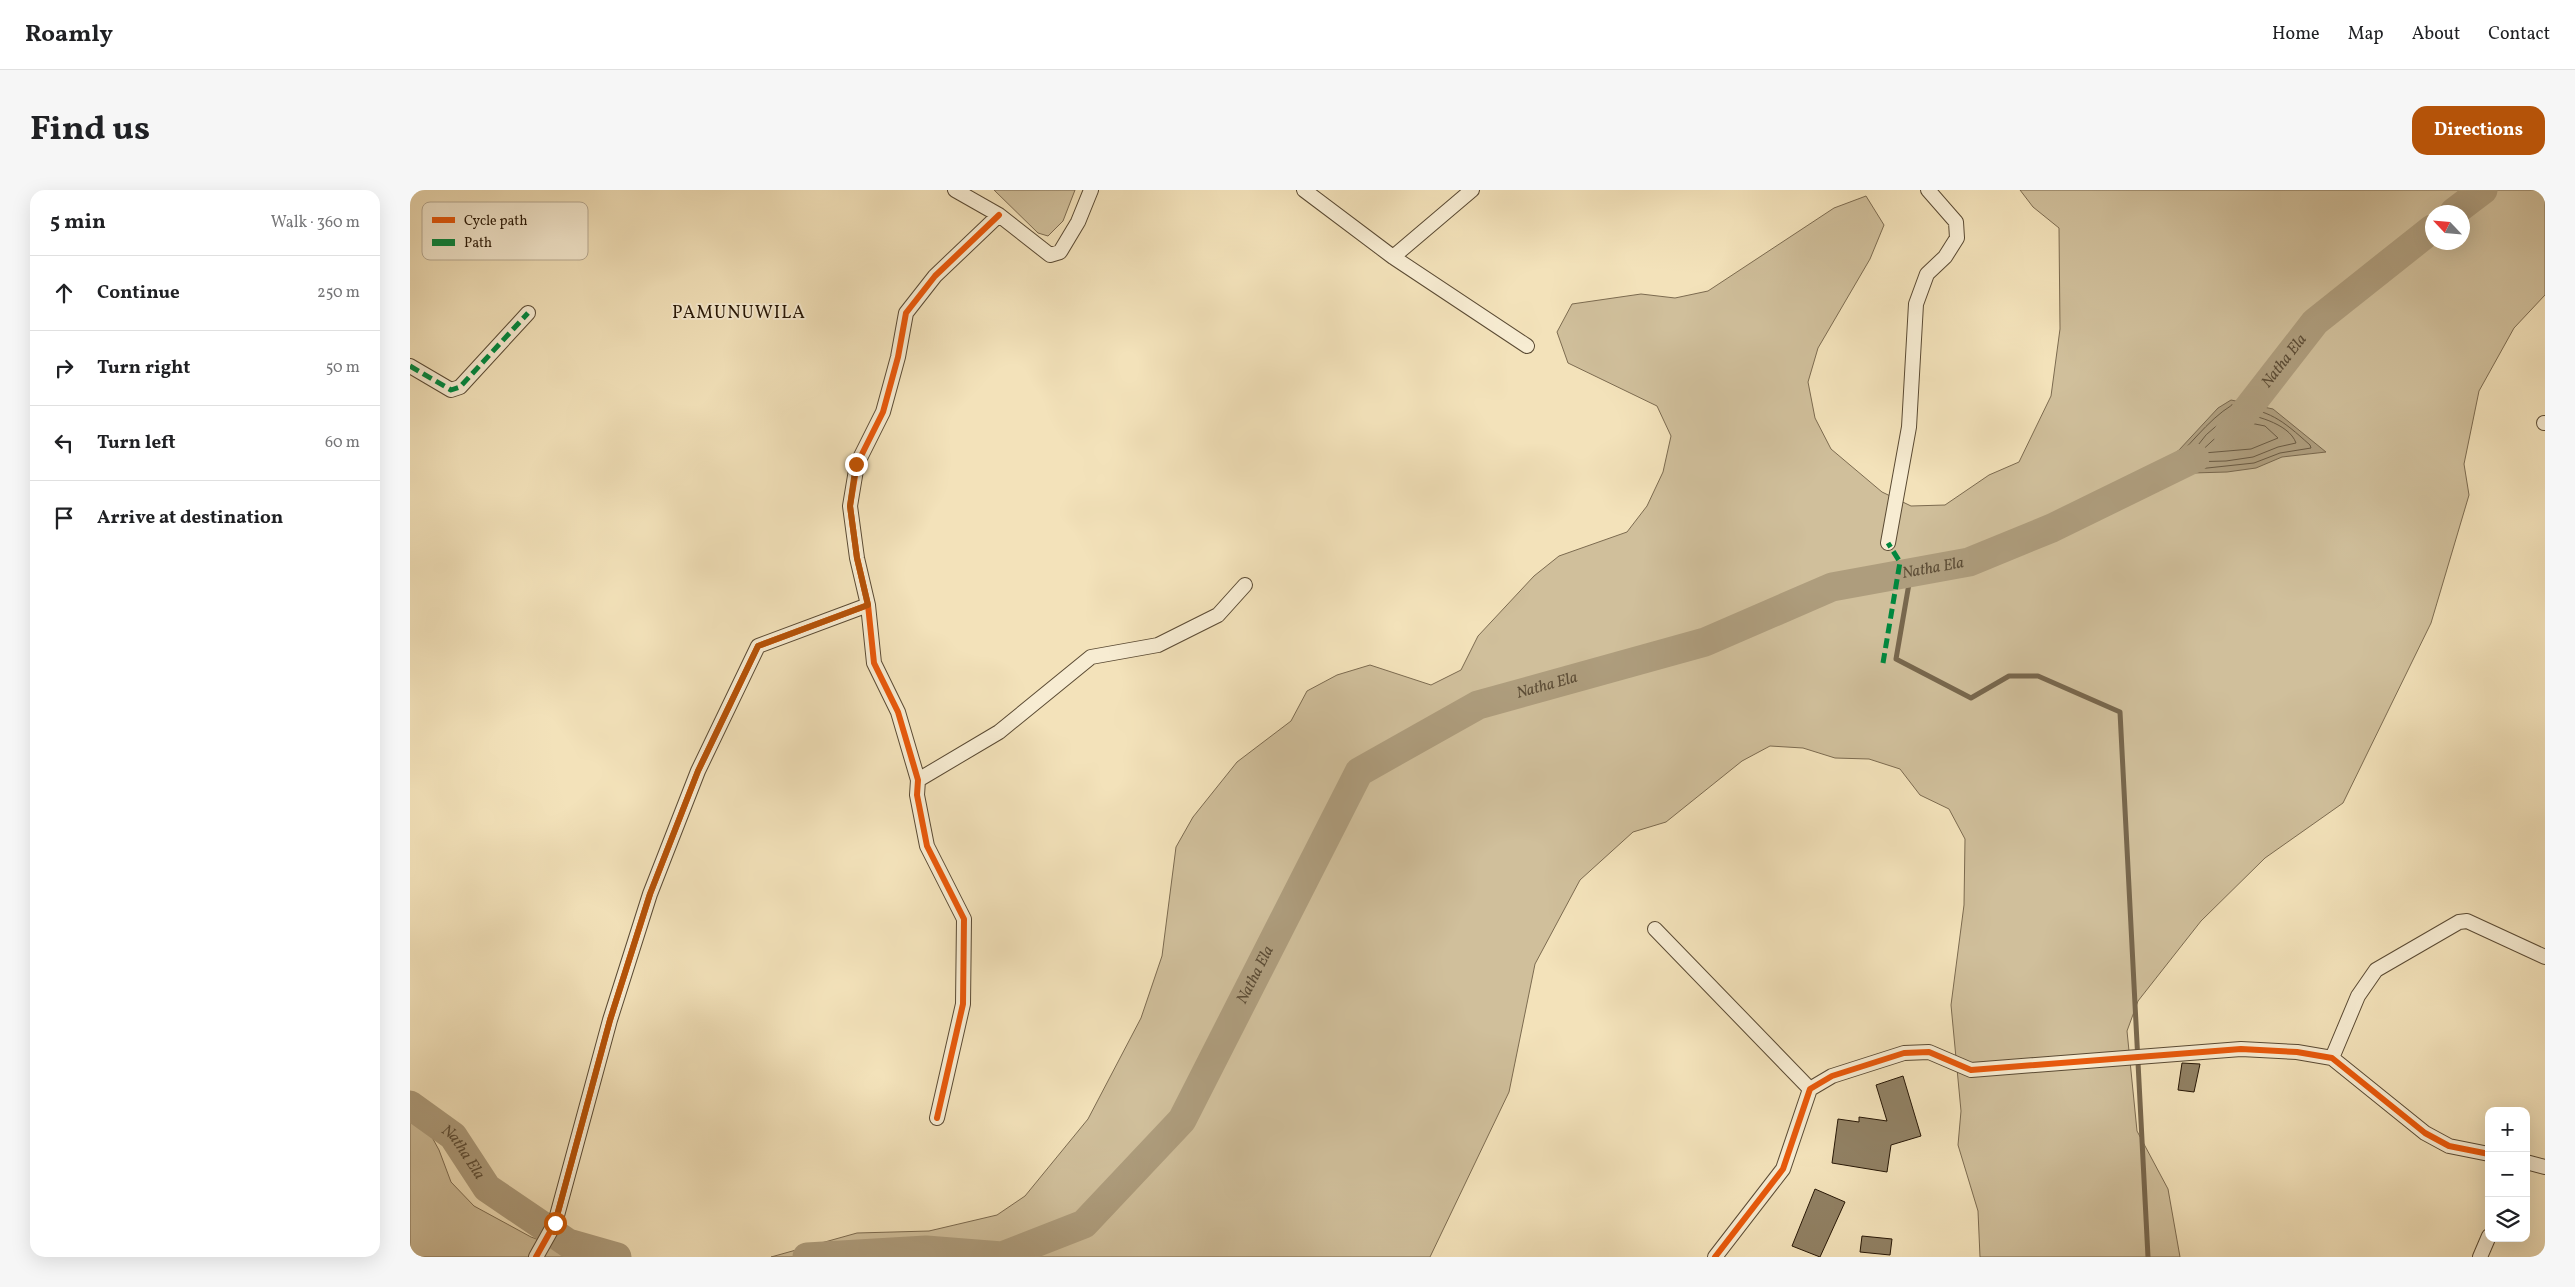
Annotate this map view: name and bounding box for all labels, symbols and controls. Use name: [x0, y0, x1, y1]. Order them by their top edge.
text: Roamly: [25, 18, 113, 52]
text: Home: [2272, 22, 2320, 47]
text: Map: [2348, 22, 2384, 47]
text: About: [2412, 22, 2460, 47]
text: Contact: [2488, 22, 2550, 47]
text: Find us: [30, 106, 150, 154]
button: Directions: [2412, 106, 2545, 155]
legend: [422, 202, 588, 260]
north arrow: [2425, 205, 2470, 250]
text: 5 min: [50, 208, 106, 237]
text: Walk · 360 m: [271, 212, 360, 234]
text: Cycle path: [464, 212, 528, 231]
text: Path: [464, 234, 492, 253]
icon: ahead: [50, 279, 78, 307]
text: Continue: [97, 280, 180, 306]
text: 250 m: [317, 282, 360, 304]
district label: PAMUNUWILA: [672, 301, 806, 326]
water label: Natha Ela: [2257, 330, 2313, 393]
icon: right: [50, 354, 78, 382]
text: Turn right: [97, 355, 190, 381]
text: 50 m: [326, 357, 360, 379]
icon: left: [50, 429, 78, 457]
text: Turn left: [97, 430, 176, 456]
text: 60 m: [325, 432, 360, 454]
route end: [845, 453, 868, 476]
icon: arrive: [50, 504, 78, 532]
text: Arrive at destination: [97, 505, 283, 531]
water label: Natha Ela: [1900, 552, 1966, 585]
water label: Natha Ela: [1514, 667, 1581, 705]
water label: Natha Ela: [1232, 942, 1280, 1008]
map controls: [2485, 1107, 2530, 1242]
button: +: [2485, 1107, 2530, 1152]
water label: Natha Ela: [437, 1120, 490, 1184]
button: −: [2485, 1152, 2530, 1197]
button: layers: [2485, 1197, 2530, 1242]
route start: [544, 1212, 567, 1235]

